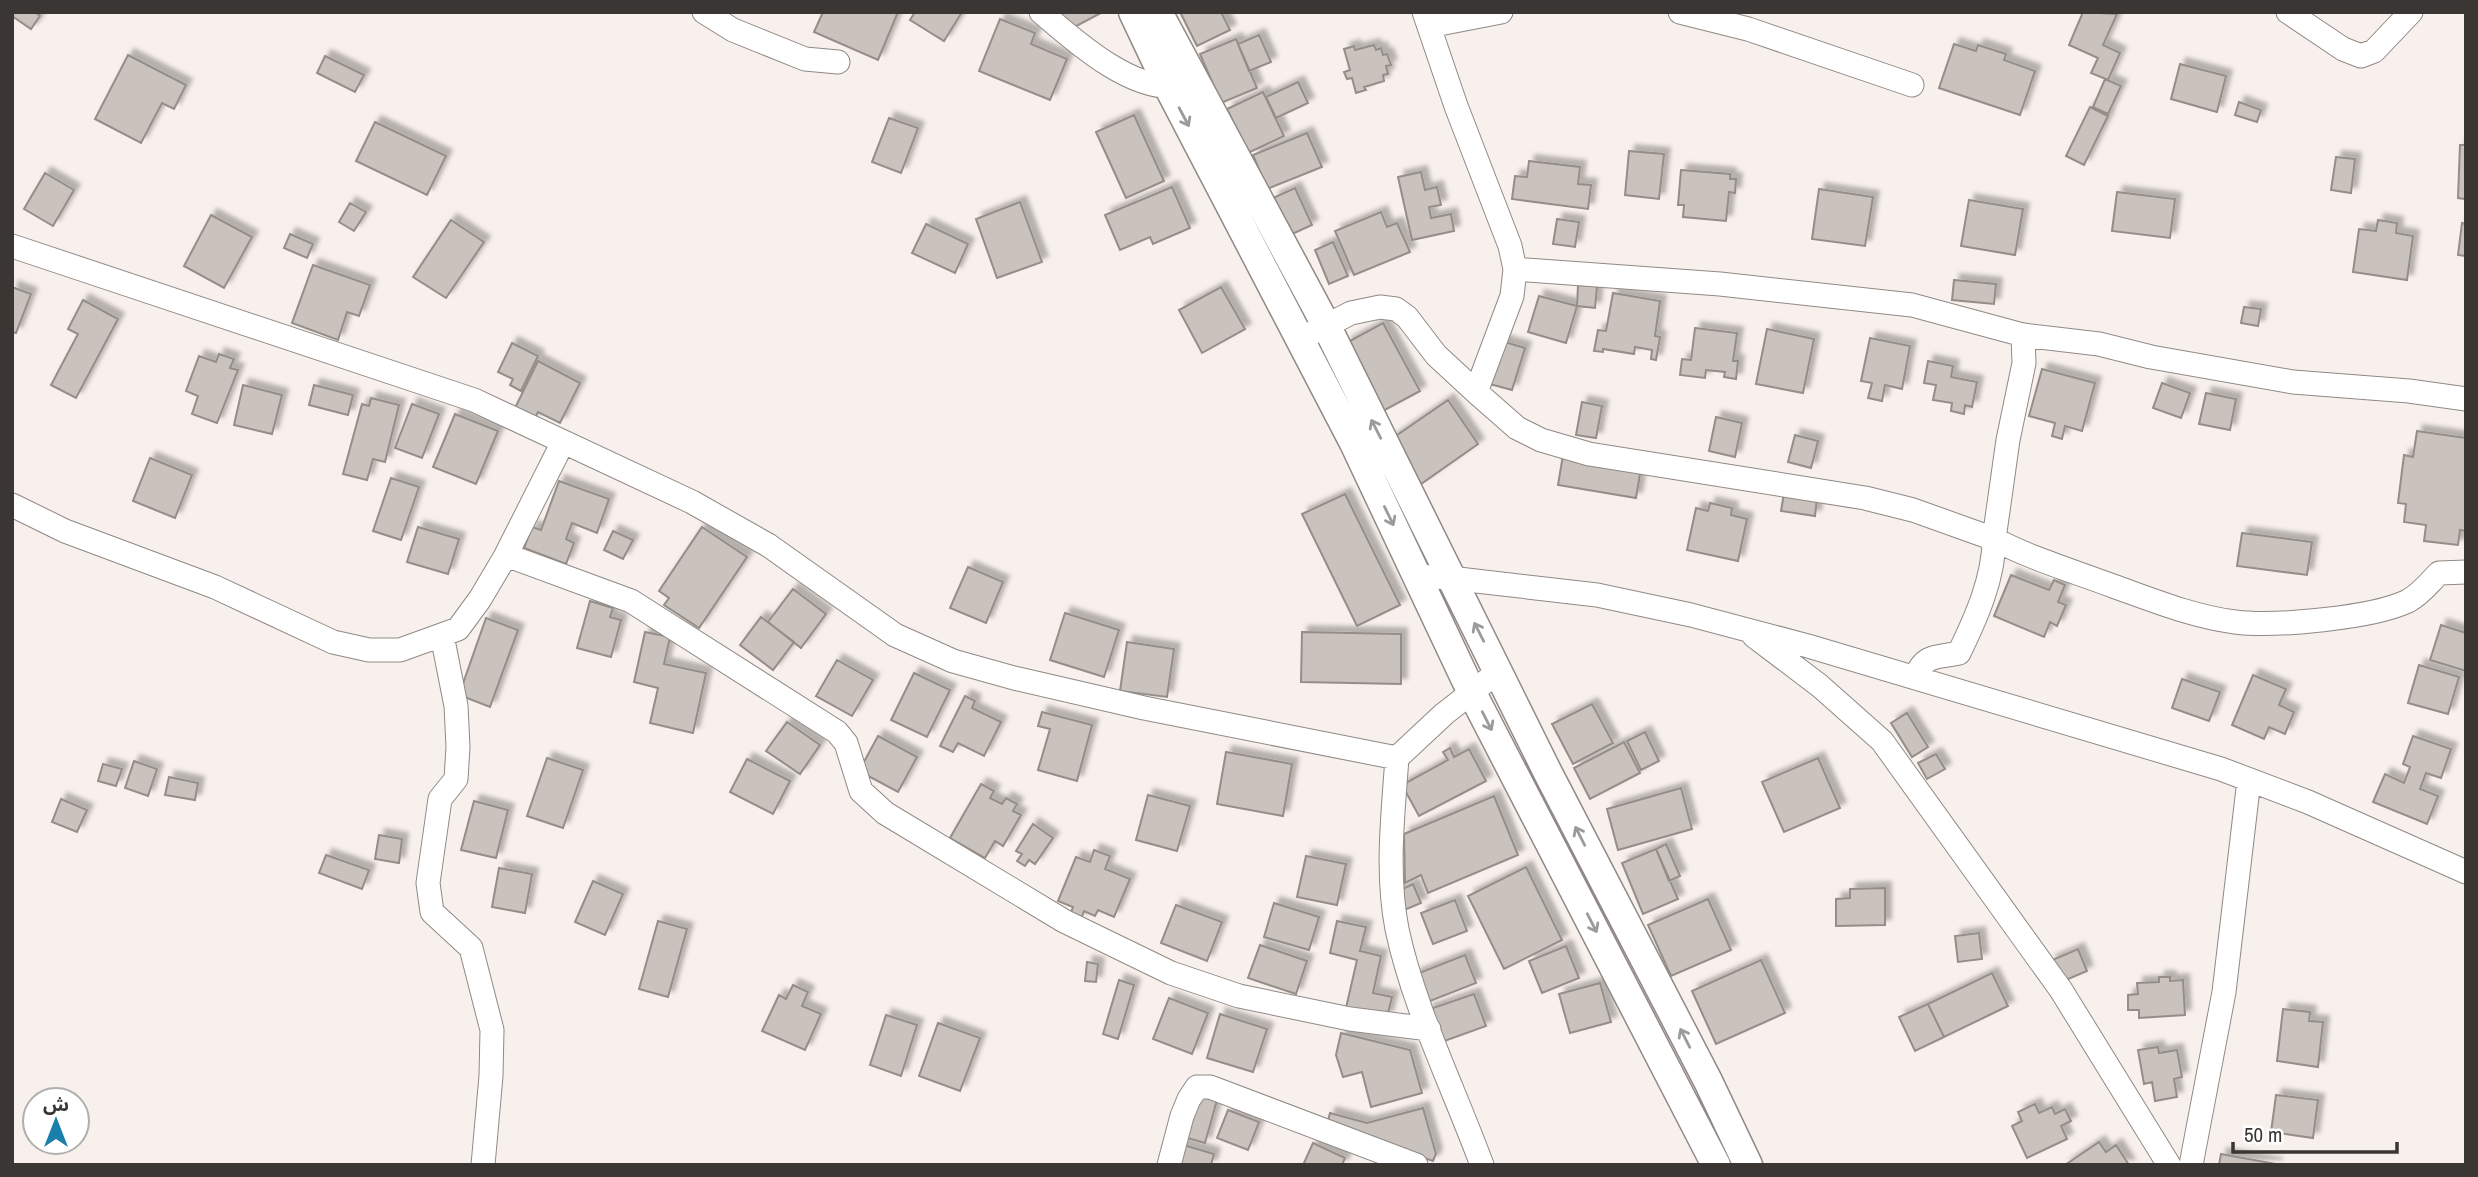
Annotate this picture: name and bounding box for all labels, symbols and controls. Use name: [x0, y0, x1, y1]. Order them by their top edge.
one-way arrow: [1178, 107, 1192, 127]
one-way arrow: [1369, 419, 1383, 440]
one-way arrow: [1382, 505, 1396, 526]
one-way arrow: [1471, 622, 1485, 643]
one-way arrow: [1481, 710, 1494, 731]
one-way arrow: [1573, 826, 1587, 847]
one-way arrow: [1586, 912, 1599, 933]
one-way arrow: [1678, 1028, 1691, 1049]
north arrow: [21, 1086, 91, 1156]
text: ش: [43, 1091, 69, 1117]
scale bar: [2233, 1110, 2398, 1154]
text: 50 m: [2244, 1120, 2282, 1149]

